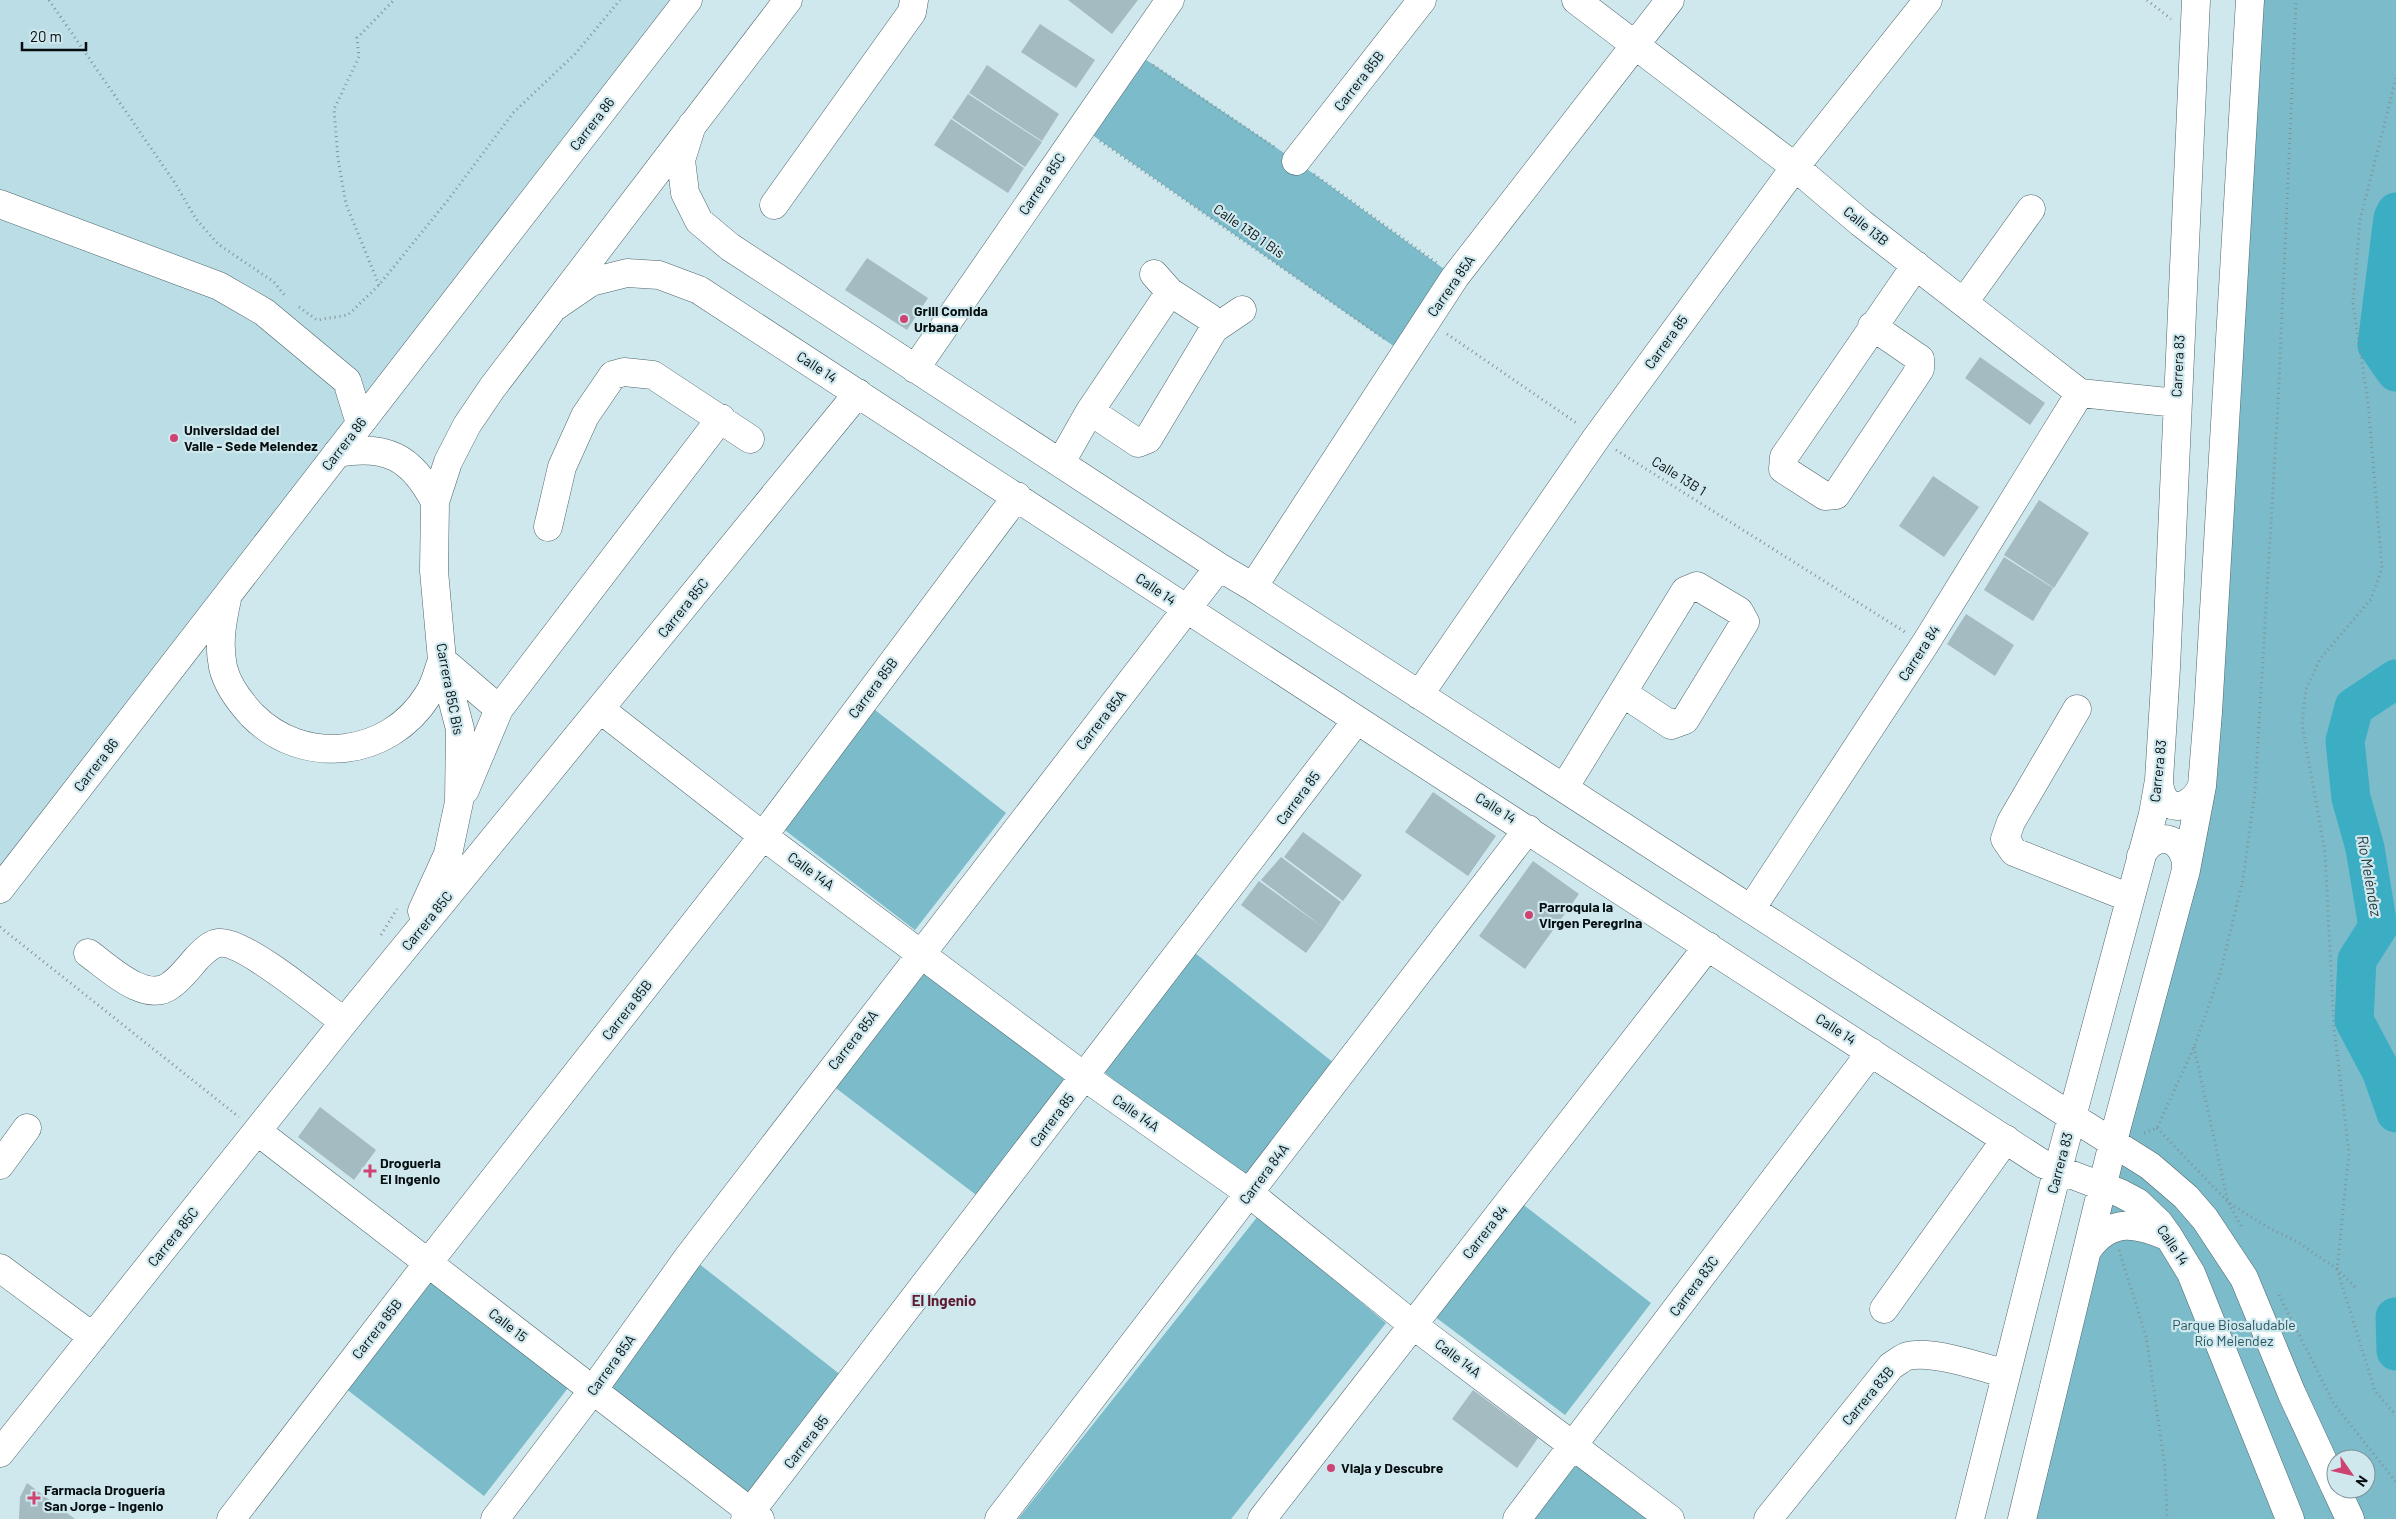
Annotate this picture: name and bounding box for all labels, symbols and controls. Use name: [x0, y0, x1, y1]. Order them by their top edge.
scale bar: [22, 20, 86, 52]
text: 20 m: [30, 27, 62, 45]
street label: Carrera 85B: [1330, 47, 1387, 114]
street label: Carrera 86: [566, 94, 618, 154]
street label: Carrera 85C: [1015, 149, 1069, 218]
street label: Calle 13B 1 Bis: [1211, 200, 1288, 261]
street label: Calle 13B: [1840, 202, 1892, 249]
street label: Carrera 85A: [1423, 251, 1478, 320]
place label: Grill Comida Urbana: [914, 302, 988, 335]
street label: Carrera 85: [1640, 311, 1691, 372]
marker: Grill Comida Urbana: [898, 313, 910, 325]
street label: Carrera 83: [2167, 334, 2188, 398]
street label: Calle 14: [794, 347, 841, 386]
street label: Carrera 86: [318, 414, 370, 474]
place label: Universidad del Valle - Sede Melendez: [184, 421, 318, 454]
marker: Universidad del Valle - Sede Melendez: [168, 432, 180, 444]
street label: Calle 13B 1: [1649, 452, 1710, 499]
street label: Calle 14: [1133, 569, 1180, 608]
street label: Carrera 85C: [654, 575, 712, 641]
street label: Carrera 84: [1894, 622, 1943, 684]
street label: Carrera 85C Bis: [433, 642, 468, 736]
street label: Carrera 85B: [844, 654, 901, 721]
street label: Carrera 85A: [1072, 686, 1130, 753]
street label: Carrera 86: [70, 735, 122, 795]
street label: Carrera 83: [2146, 739, 2169, 803]
street label: Carrera 85: [1272, 768, 1323, 828]
street label: Calle 14: [1473, 788, 1520, 827]
water label: Río Meléndez: [2354, 834, 2386, 918]
street label: Calle 14A: [785, 848, 838, 893]
street label: Carrera 85C: [398, 888, 456, 954]
place label: Parroquia la Virgen Peregrina: [1539, 898, 1642, 931]
marker: Parroquia la Virgen Peregrina: [1523, 909, 1535, 921]
street label: Carrera 85B: [598, 976, 655, 1043]
street label: Carrera 85A: [824, 1006, 882, 1073]
street label: Calle 14: [1813, 1009, 1860, 1048]
street label: Carrera 85: [1026, 1090, 1077, 1150]
street label: Calle 14A: [1110, 1090, 1163, 1135]
street label: Carrera 83: [2043, 1130, 2076, 1195]
street label: Carrera 84A: [1235, 1140, 1292, 1207]
place label: Drogueria El Ingenio: [380, 1154, 441, 1187]
marker: Drogueria El Ingenio: [364, 1165, 376, 1177]
street label: Carrera 84: [1458, 1202, 1511, 1262]
street label: Carrera 85C: [144, 1204, 202, 1270]
street label: Calle 14: [2154, 1221, 2193, 1268]
street label: Carrera 83C: [1665, 1252, 1722, 1319]
district label: El Ingenio: [912, 1291, 976, 1309]
street label: Carrera 85B: [348, 1295, 405, 1362]
street label: Calle 15: [486, 1304, 531, 1345]
park label: Parque Biosaludable Río Melendez: [2172, 1316, 2296, 1349]
street label: Carrera 85A: [583, 1331, 639, 1398]
street label: Calle 14A: [1432, 1335, 1485, 1381]
street label: Carrera 83B: [1838, 1363, 1897, 1429]
street label: Carrera 85: [780, 1412, 832, 1472]
north arrow: [2326, 1449, 2376, 1499]
place label: Viaja y Descubre: [1341, 1459, 1444, 1476]
marker: Viaja y Descubre: [1325, 1462, 1337, 1474]
text: N: [2353, 1473, 2372, 1490]
place label: Farmacia Droguería San Jorge - Ingenio: [44, 1481, 165, 1514]
marker: Farmacia Droguería San Jorge - Ingenio: [28, 1492, 40, 1504]

